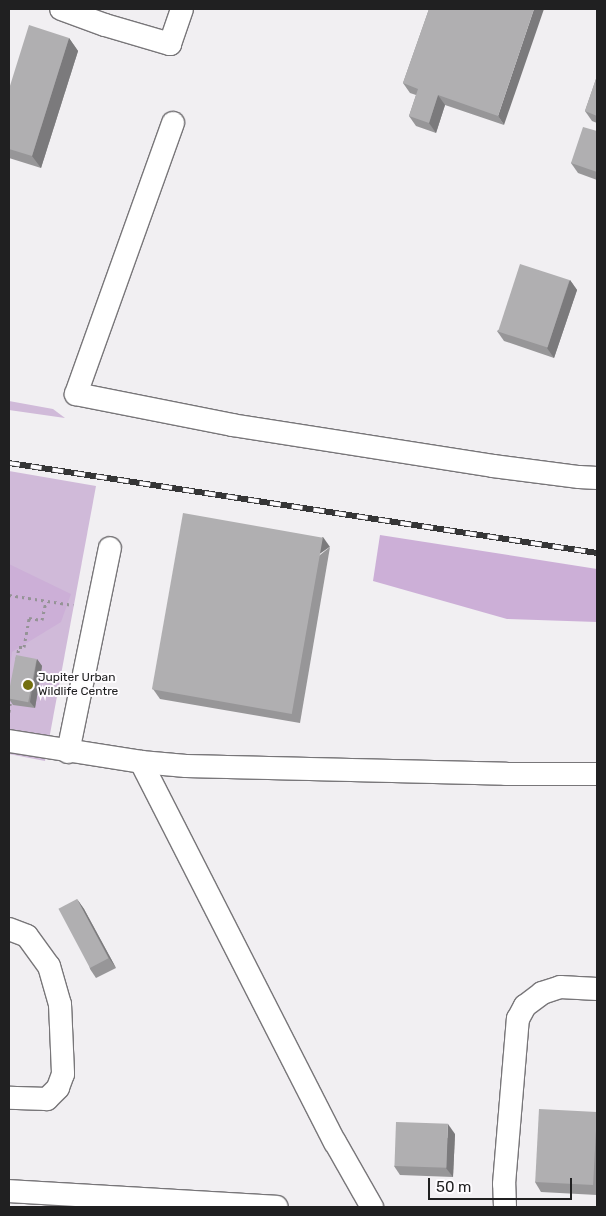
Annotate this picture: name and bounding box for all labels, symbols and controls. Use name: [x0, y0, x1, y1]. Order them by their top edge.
place label: Jupiter Urban Wildlife Centre: [38, 671, 118, 699]
marker: Jupiter Urban Wildlife Centre: [22, 679, 34, 691]
scale bar: [431, 1168, 575, 1200]
text: 50 m: [436, 1178, 471, 1196]

